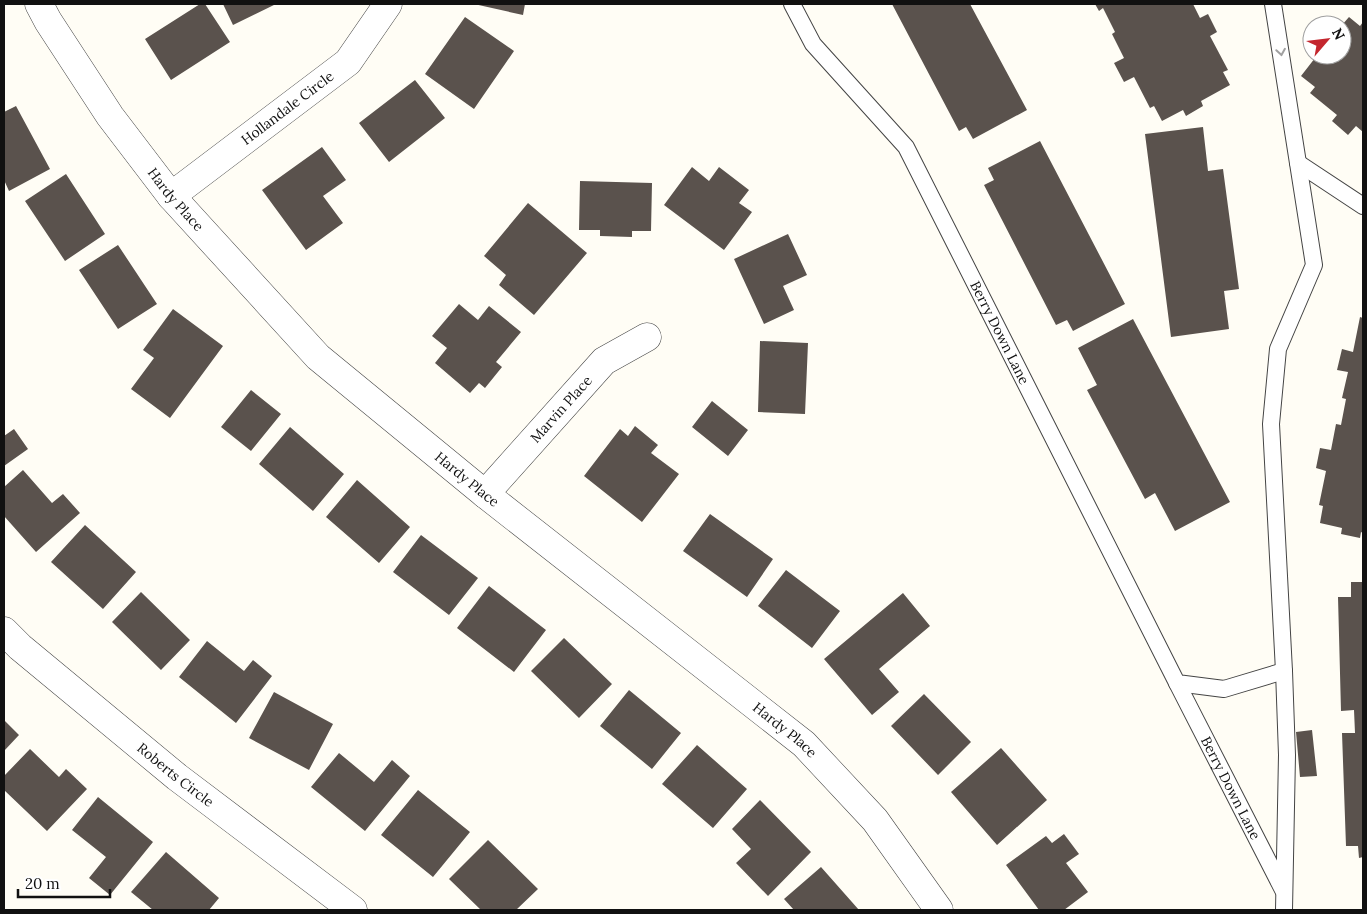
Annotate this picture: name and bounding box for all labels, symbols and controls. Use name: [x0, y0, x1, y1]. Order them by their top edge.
north arrow: [1302, 15, 1352, 65]
text: N: [1328, 25, 1349, 43]
one-way arrow: [1276, 47, 1286, 56]
street label: Hollandale Circle: [238, 67, 338, 149]
street label: Hardy Place: [144, 164, 208, 235]
street label: Berry Down Lane: [966, 278, 1034, 388]
street label: Marvin Place: [526, 371, 596, 446]
street label: Hardy Place: [431, 448, 503, 511]
street label: Hardy Place: [749, 698, 821, 762]
street label: Berry Down Lane: [1197, 733, 1265, 843]
street label: Roberts Circle: [134, 739, 218, 811]
scale bar: [18, 866, 110, 898]
text: 20 m: [25, 874, 60, 893]

